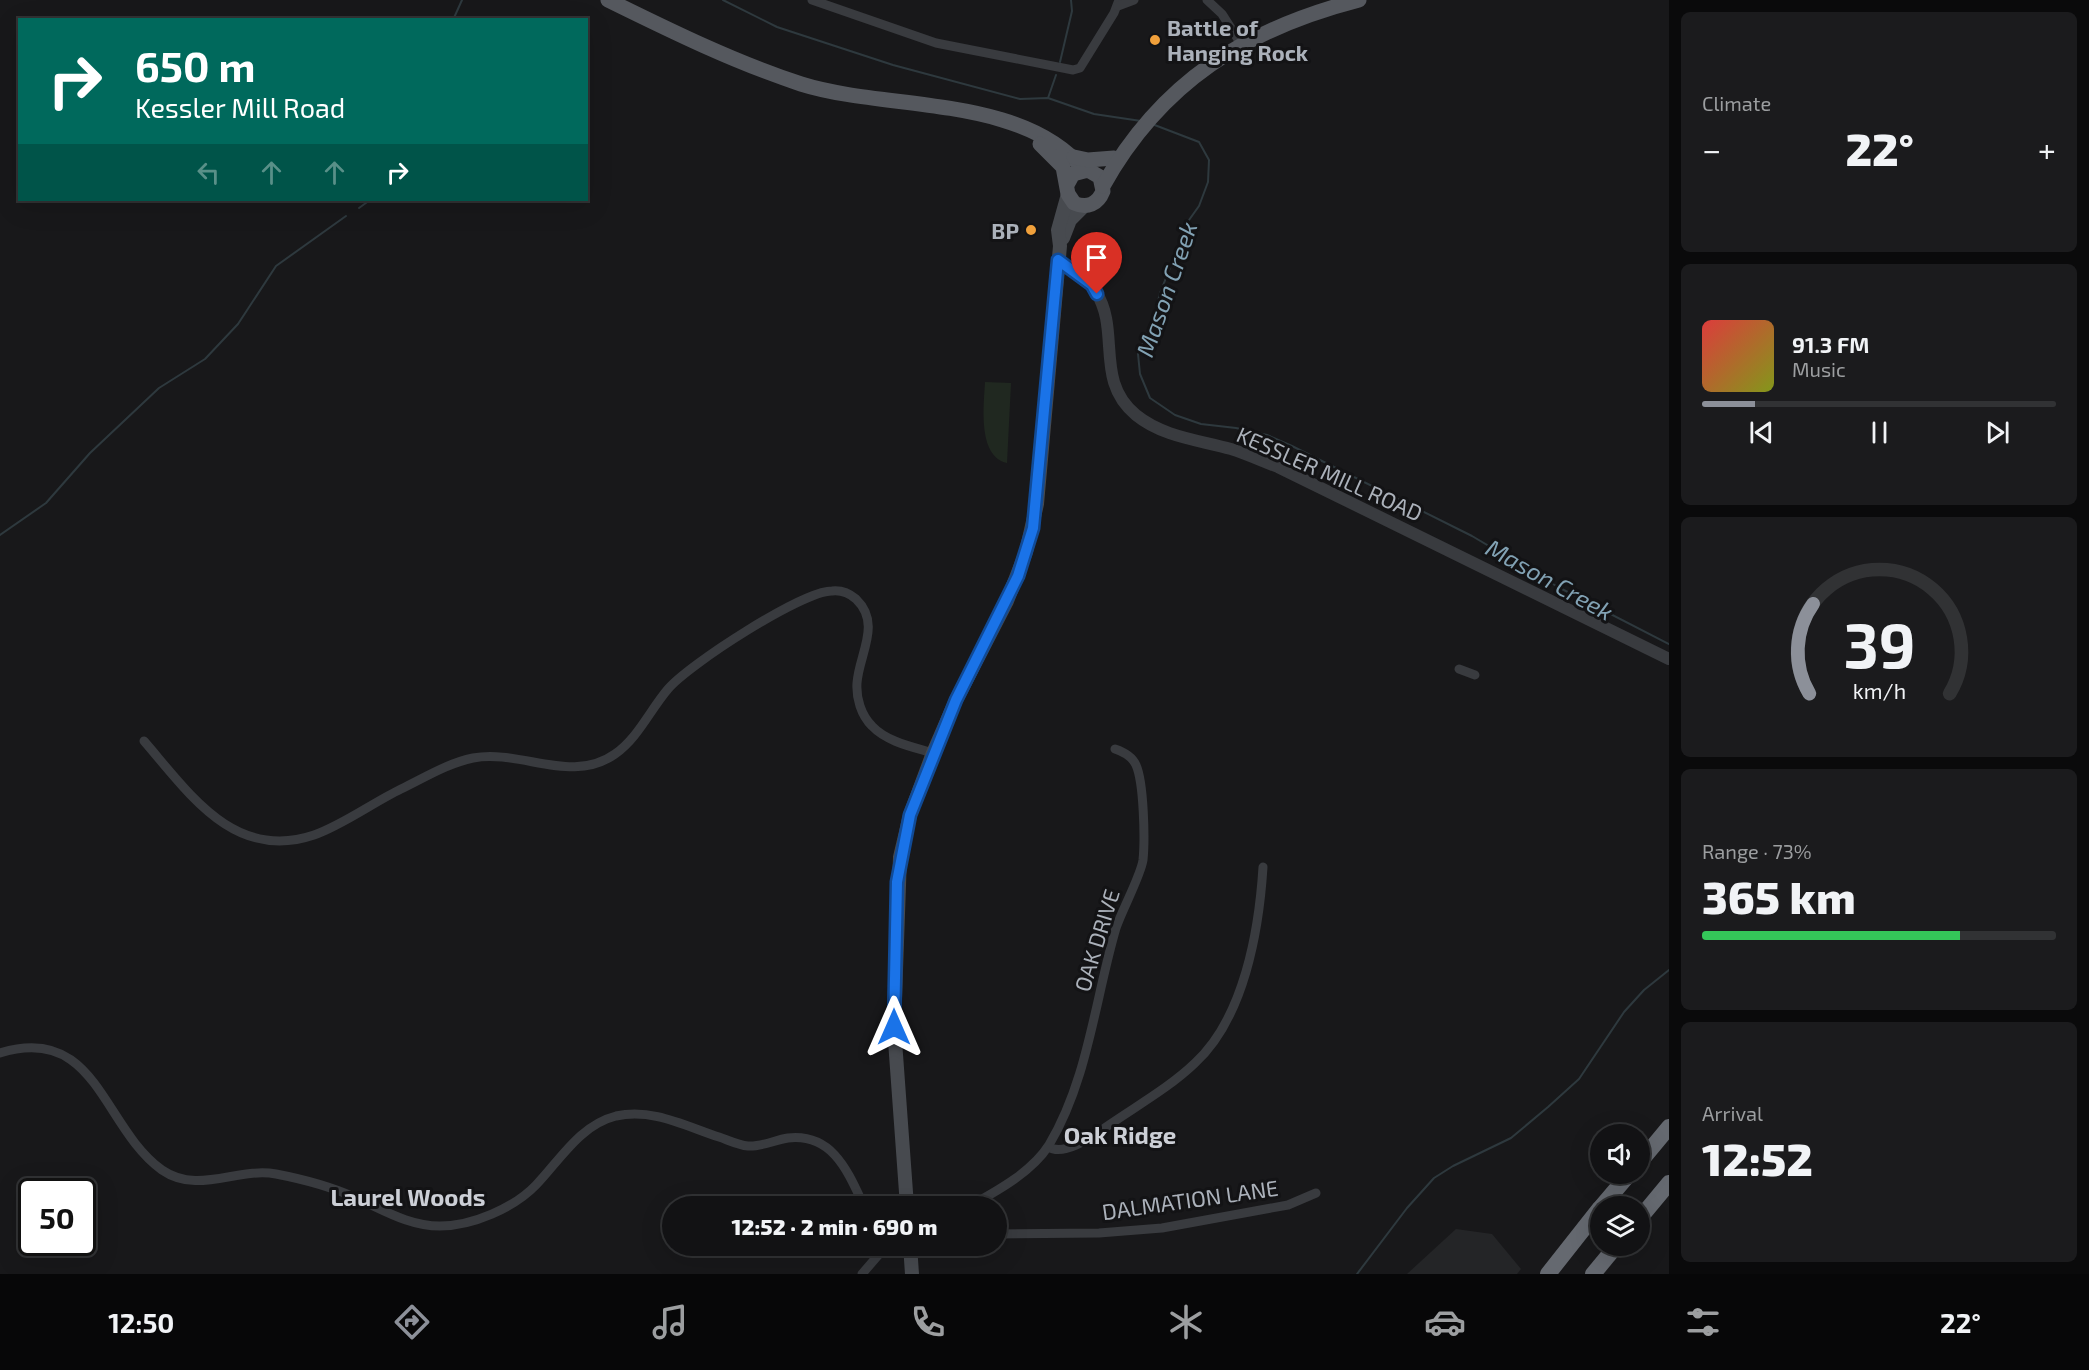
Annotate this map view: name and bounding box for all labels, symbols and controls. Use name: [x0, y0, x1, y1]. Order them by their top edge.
place label: Battle of Hanging Rock: [1167, 14, 1309, 65]
marker: Battle of Hanging Rock: [1148, 33, 1162, 47]
text: 650 m: [135, 40, 256, 90]
icon: right: [36, 42, 114, 120]
text: Kessler Mill Road: [135, 91, 345, 123]
text: Climate: [1702, 91, 1771, 115]
text: 22°: [1845, 121, 1914, 175]
text: −: [1702, 129, 1721, 169]
text: +: [2038, 129, 2056, 169]
icon: left: [192, 156, 225, 189]
icon: ahead: [255, 156, 288, 189]
icon: ahead: [318, 156, 351, 189]
icon: right: [381, 156, 414, 189]
place label: BP: [991, 217, 1019, 243]
water label: Mason Creek: [1129, 218, 1203, 360]
marker: BP: [1024, 223, 1038, 237]
pin: [1071, 232, 1122, 294]
icon: arrive: [1080, 241, 1113, 274]
text: 91.3 FM: [1792, 331, 1869, 357]
text: Music: [1792, 357, 1846, 381]
icon: previous: [1745, 416, 1778, 449]
icon: pause: [1863, 416, 1896, 449]
icon: next: [1981, 416, 2014, 449]
street label: KESSLER MILL ROAD: [1233, 420, 1427, 526]
water label: Mason Creek: [1481, 532, 1619, 626]
text: 39: [1843, 606, 1915, 681]
text: km/h: [1852, 678, 1906, 703]
text: Range · 73%: [1702, 839, 1812, 863]
text: 365 km: [1702, 869, 1856, 923]
street label: OAK DRIVE: [1068, 886, 1124, 994]
position arrow: [862, 995, 926, 1059]
text: Arrival: [1702, 1101, 1763, 1125]
district label: Oak Ridge: [1064, 1120, 1176, 1149]
map controls: [1590, 1124, 1650, 1256]
button: sound: [1590, 1124, 1650, 1184]
text: 12:52: [1702, 1131, 1813, 1185]
street label: DALMATION LANE: [1100, 1174, 1280, 1224]
speed limit sign: 50: [18, 1178, 96, 1256]
district label: Laurel Woods: [330, 1182, 486, 1211]
button: layers: [1590, 1196, 1650, 1256]
text: 12:52 · 2 min · 690 m: [732, 1213, 937, 1239]
icon: directions: [391, 1301, 433, 1343]
icon: music: [649, 1301, 691, 1343]
icon: phone: [907, 1301, 949, 1343]
icon: climate: [1165, 1301, 1207, 1343]
icon: car: [1424, 1301, 1466, 1343]
icon: filters: [1682, 1301, 1724, 1343]
text: 12:50: [108, 1306, 174, 1338]
text: 22°: [1940, 1306, 1981, 1338]

